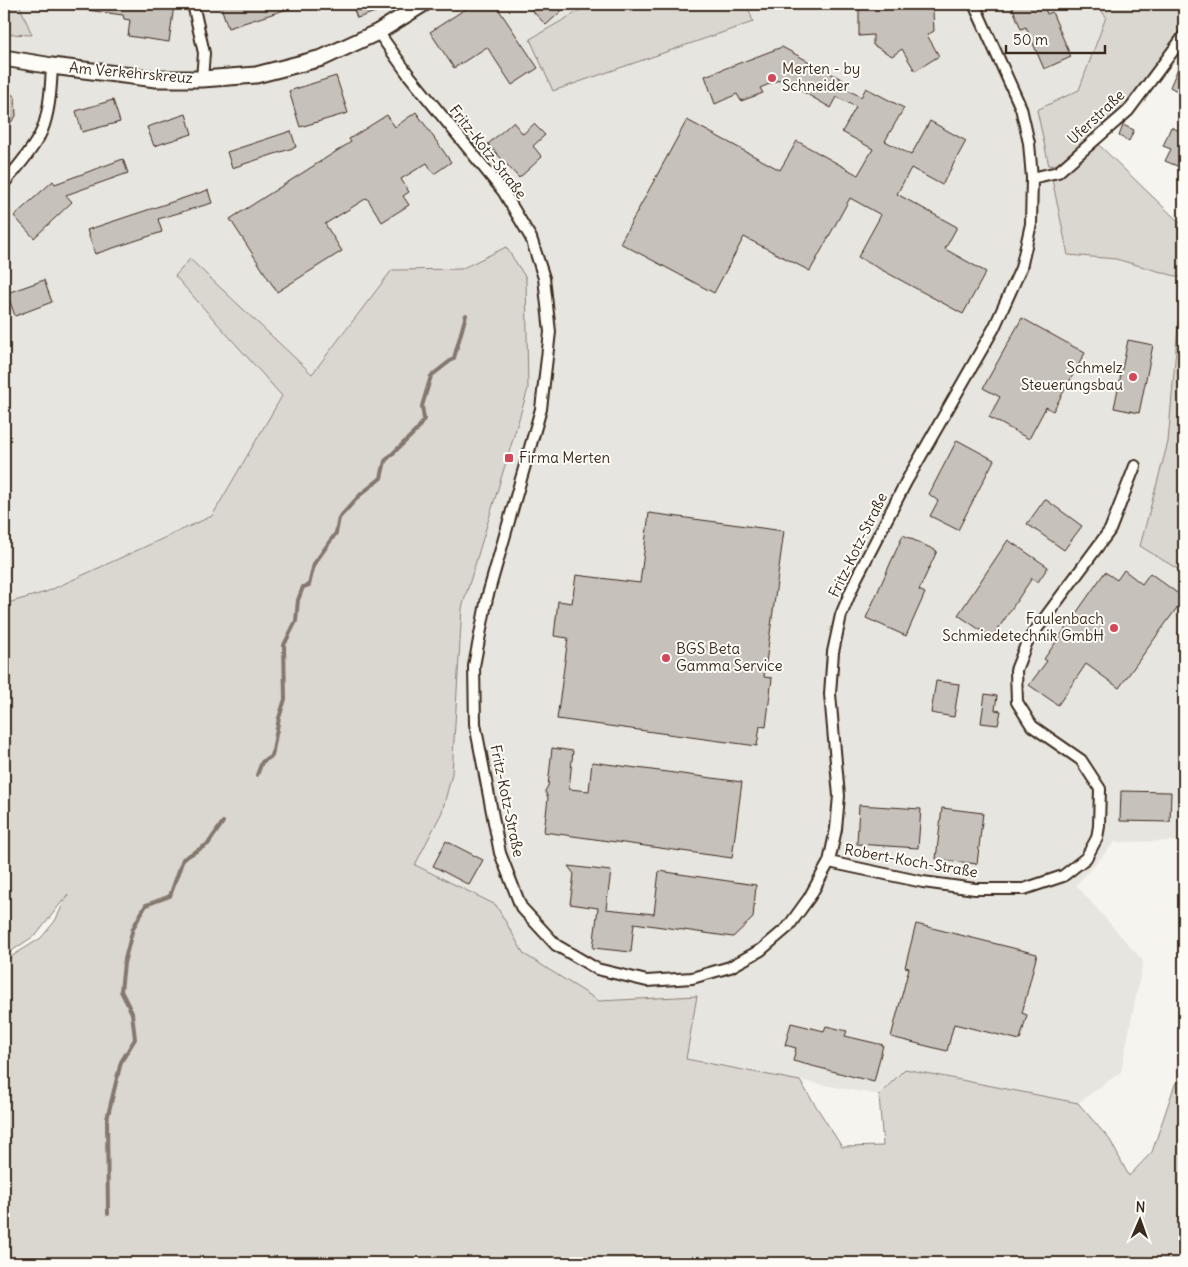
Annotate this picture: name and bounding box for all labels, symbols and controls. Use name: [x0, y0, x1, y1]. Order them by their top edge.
scale bar: [1006, 22, 1104, 54]
text: 50 m: [1013, 30, 1048, 49]
street label: Am Verkehrskreuz: [68, 58, 194, 87]
place label: Merten - by Schneider: [782, 59, 860, 95]
marker: Merten - by Schneider: [766, 72, 778, 84]
street label: Uferstraße: [1063, 85, 1128, 148]
street label: Fritz-Kotz-Straße: [446, 101, 531, 203]
place label: Schmelz Steuerungsbau: [1021, 358, 1123, 394]
marker: Schmelz Steuerungsbau: [1127, 371, 1139, 383]
place label: Firma Merten: [519, 448, 611, 467]
marker: Firma Merten: [503, 452, 515, 464]
street label: Fritz-Kotz-Straße: [824, 489, 891, 600]
place label: Faulenbach Schmiedetechnik GmbH: [942, 609, 1104, 645]
marker: Faulenbach Schmiedetechnik GmbH: [1108, 622, 1120, 634]
place label: BGS Beta Gamma Service: [676, 639, 782, 675]
marker: BGS Beta Gamma Service: [660, 652, 672, 664]
street label: Fritz-Kotz-Straße: [486, 743, 529, 859]
street label: Robert-Koch-Straße: [843, 839, 979, 882]
north arrow: [1116, 1194, 1166, 1244]
text: N: [1135, 1198, 1146, 1216]

